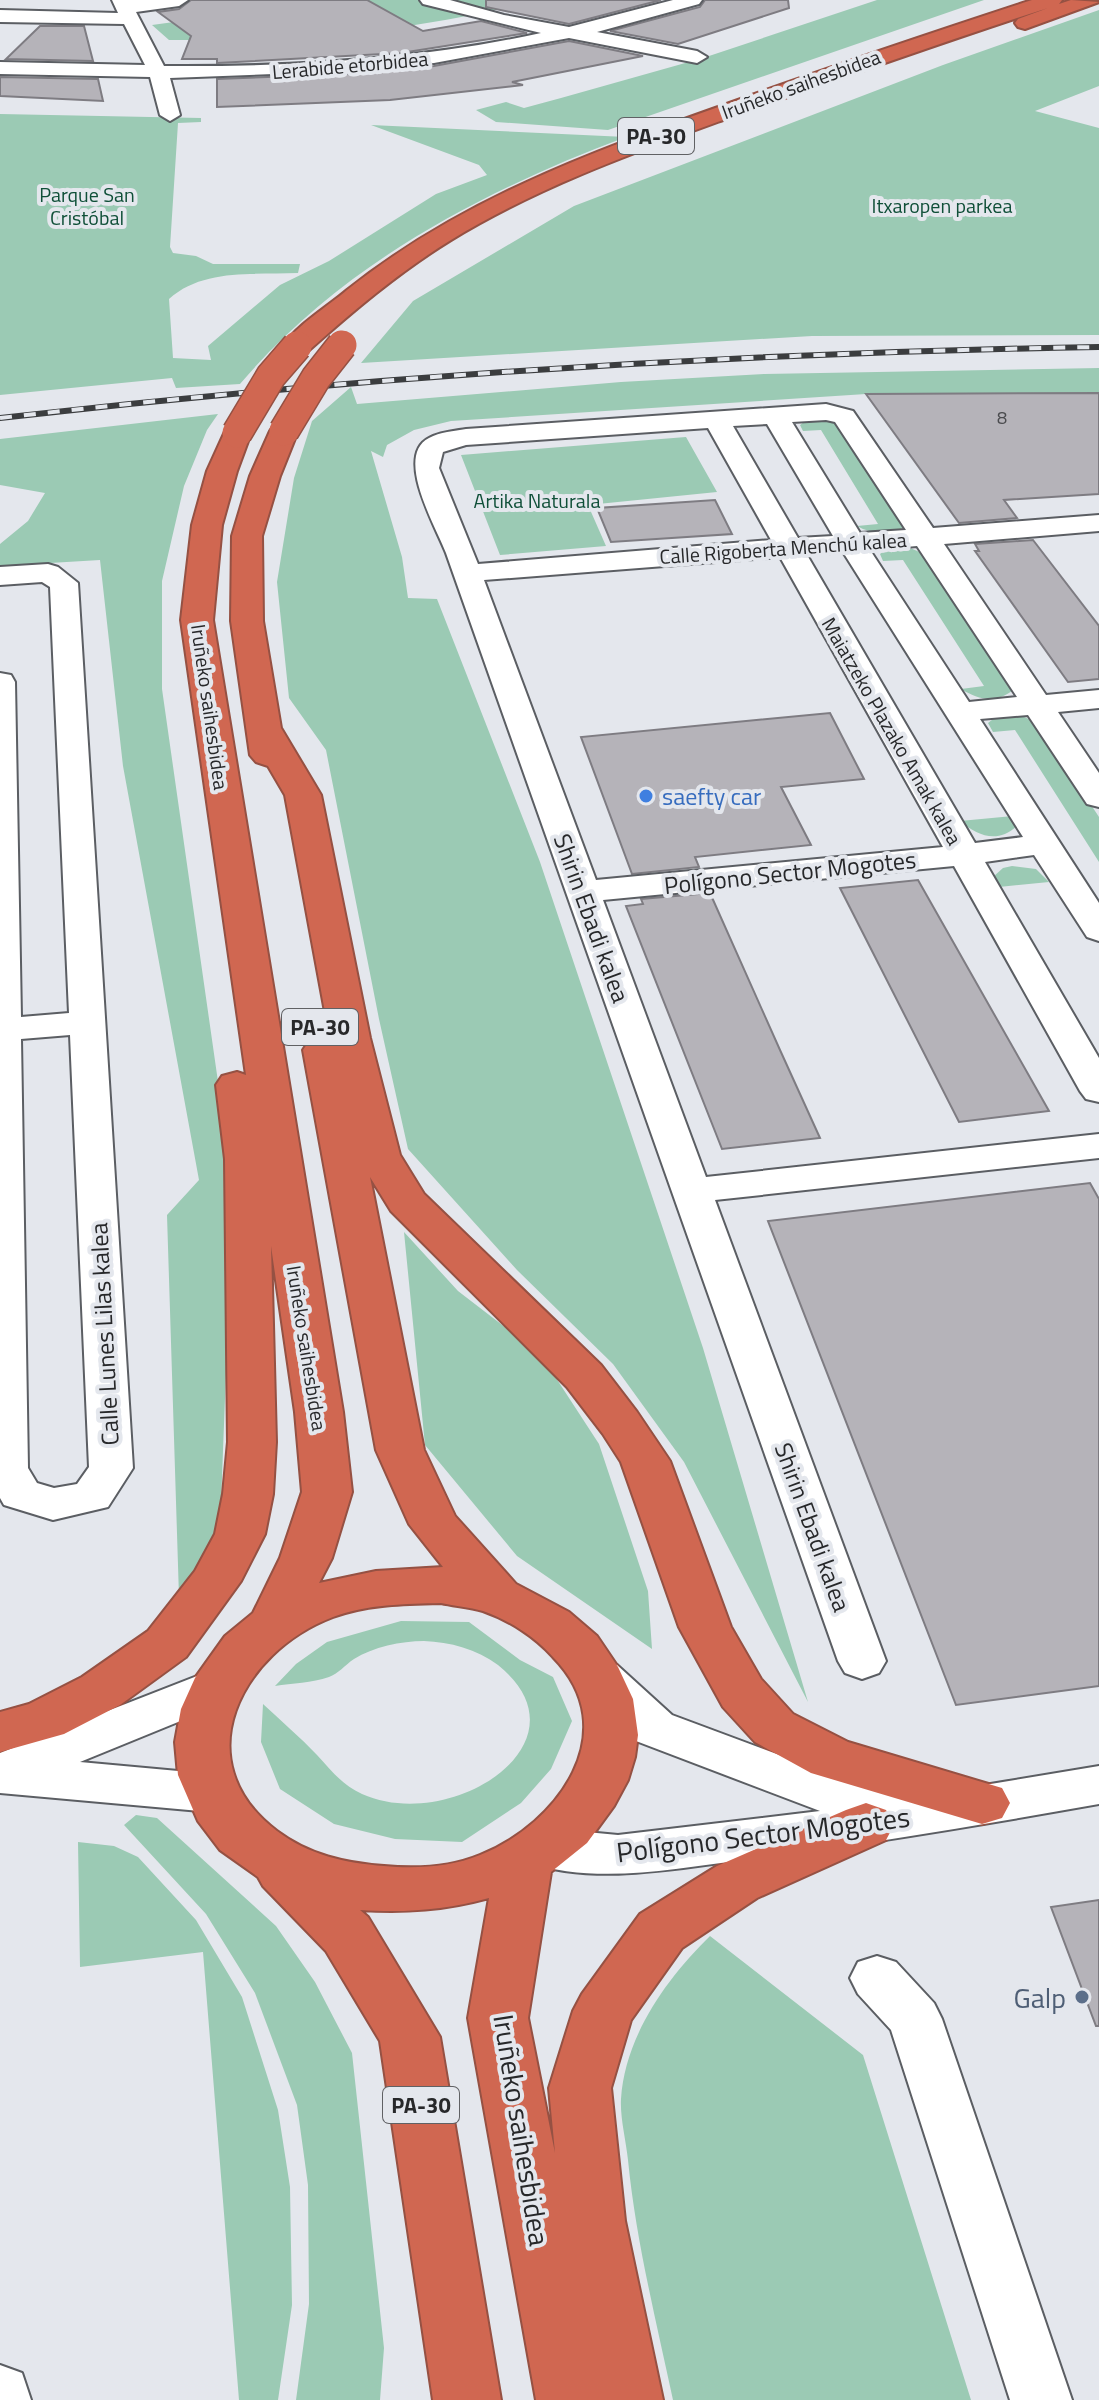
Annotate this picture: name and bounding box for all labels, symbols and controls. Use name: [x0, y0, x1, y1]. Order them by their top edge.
street label: Iruñeko saihesbidea: [717, 41, 885, 127]
street label: Lerabide etorbidea: [271, 43, 429, 87]
road number: PA-30: [618, 118, 694, 154]
park label: Parque San Cristóbal: [39, 179, 135, 233]
park label: Itxaropen parkea: [872, 190, 1012, 221]
house number: 8: [997, 404, 1007, 431]
park label: Artika Naturala: [474, 485, 600, 516]
street label: Calle Rigoberta Menchú kalea: [658, 524, 908, 572]
street label: Maiatzeko Plazako Amak kalea: [814, 611, 970, 851]
street label: Iruñeko saihesbidea: [183, 622, 237, 792]
place label: saefty car: [662, 778, 761, 814]
marker: saefty car: [637, 787, 655, 805]
street label: Shirin Ebadi kalea: [545, 829, 639, 1007]
street label: Polígono Sector Mogotes: [662, 841, 918, 903]
road number: PA-30: [282, 1009, 358, 1045]
street label: Calle Lunes Lilas kalea: [80, 1222, 128, 1446]
street label: Iruñeko saihesbidea: [279, 1263, 335, 1433]
street label: Shirin Ebadi kalea: [766, 1438, 860, 1616]
street label: Polígono Sector Mogotes: [614, 1795, 912, 1873]
place label: Galp: [1013, 1976, 1066, 2019]
marker: Galp: [1073, 1988, 1091, 2006]
street label: Iruñeko saihesbidea: [482, 2011, 562, 2249]
road number: PA-30: [383, 2087, 459, 2123]

